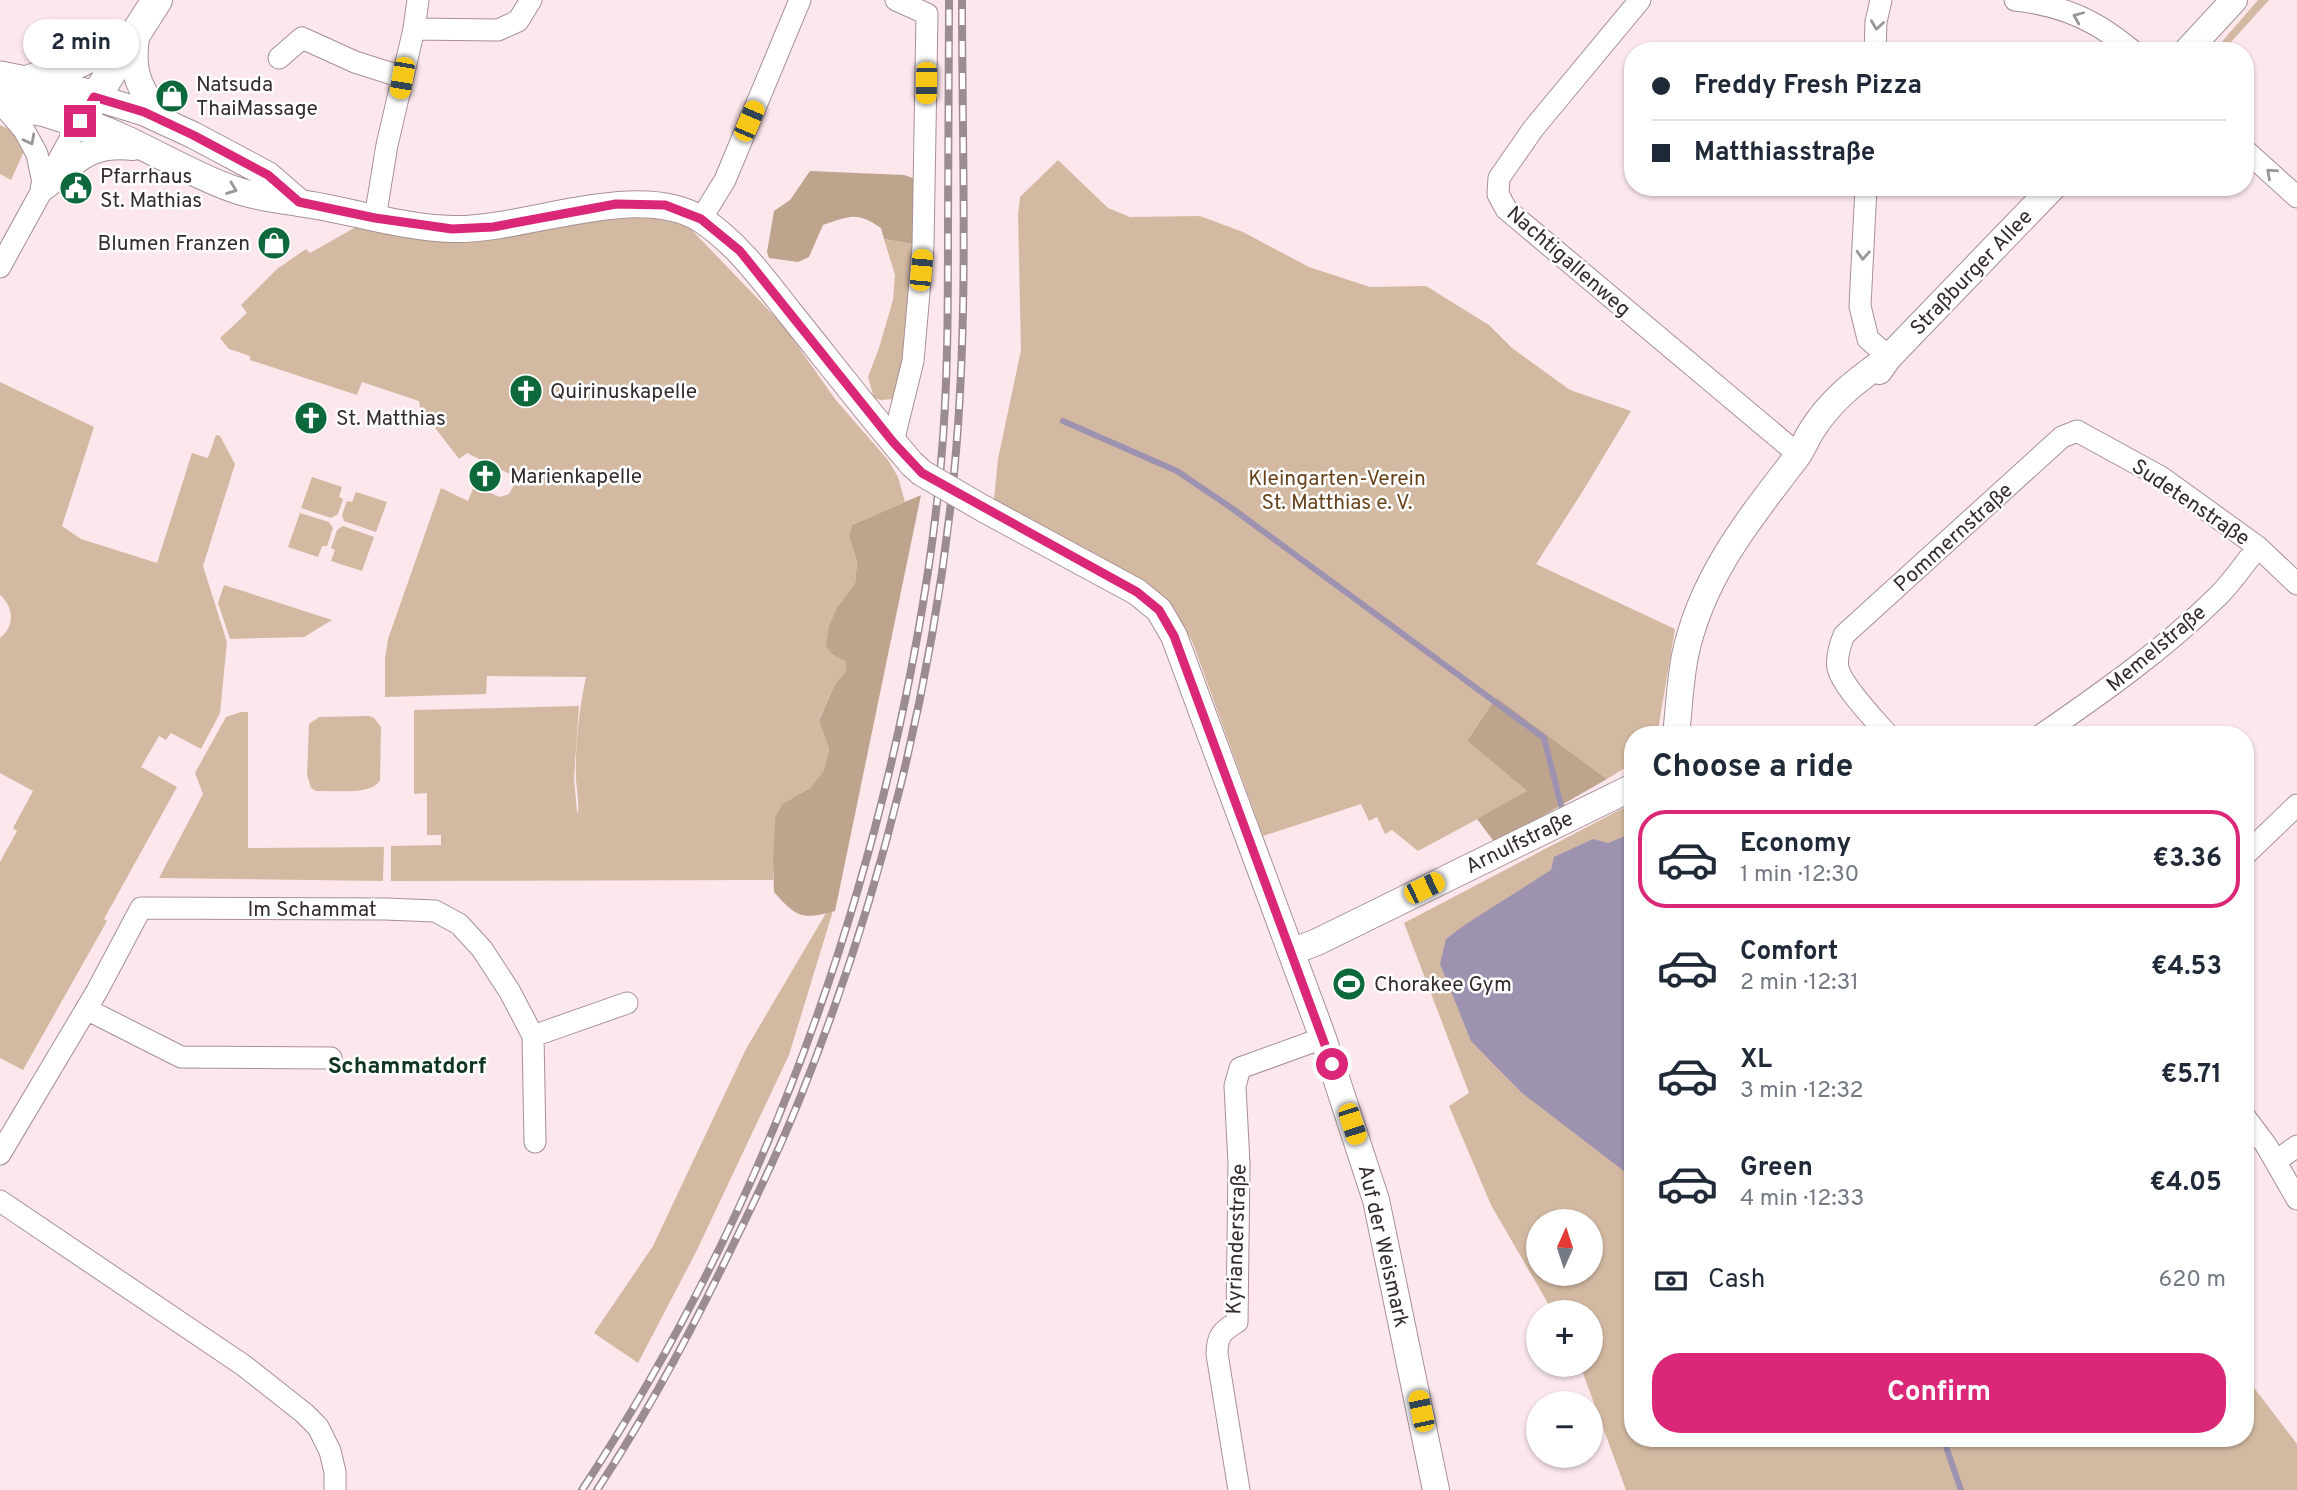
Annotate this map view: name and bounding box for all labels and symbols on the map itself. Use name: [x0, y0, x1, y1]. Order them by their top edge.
one-way arrow: [2073, 11, 2085, 25]
callout: 2 min: [22, 19, 138, 68]
one-way arrow: [1870, 19, 1885, 31]
car: [389, 55, 416, 101]
car: [916, 62, 937, 104]
place label: Natsuda ThaiMassage: [196, 72, 318, 123]
shop icon: Natsuda ThaiMassage: [153, 77, 191, 115]
car: [732, 98, 767, 144]
route end: [64, 105, 96, 137]
one-way arrow: [22, 133, 35, 146]
place label: Pfarrhaus St. Mathias: [100, 164, 202, 215]
public building icon: Pfarrhaus St. Mathias: [57, 169, 95, 207]
one-way arrow: [2266, 169, 2279, 182]
one-way arrow: [225, 180, 237, 194]
street label: Nachtigallenweg: [1500, 201, 1636, 323]
street label: Straßburger Allee: [1905, 204, 2039, 342]
shop icon: Blumen Franzen: [255, 224, 293, 262]
place label: Blumen Franzen: [98, 231, 250, 258]
car: [909, 248, 934, 292]
one-way arrow: [1856, 250, 1871, 261]
church icon: Quirinuskapelle: [507, 372, 545, 410]
place label: Quirinuskapelle: [550, 379, 697, 406]
church icon: St. Matthias: [292, 399, 330, 437]
place label: St. Matthias: [336, 406, 446, 433]
street label: Sudetenstraße: [2126, 454, 2254, 553]
church icon: Marienkapelle: [466, 457, 504, 495]
place label: Marienkapelle: [510, 464, 642, 491]
park label: Kleingarten-Verein St. Matthias e. V.: [1248, 466, 1426, 517]
street label: Pommernstraße: [1889, 478, 2019, 599]
street label: Memelstraße: [2102, 600, 2212, 699]
street label: Arnulfstraße: [1461, 806, 1578, 881]
car: [1401, 869, 1448, 907]
street label: Im Schammat: [247, 897, 377, 924]
sports icon: Chorakee Gym: [1330, 965, 1368, 1003]
place label: Chorakee Gym: [1374, 972, 1512, 999]
route start: [1316, 1048, 1348, 1080]
district label: Schammatdorf: [328, 1053, 486, 1082]
car: [1336, 1101, 1369, 1147]
street label: Auf der Weismark: [1351, 1162, 1414, 1330]
street label: Kyrianderstraße: [1221, 1163, 1254, 1315]
north arrow: [1526, 1209, 1603, 1286]
car: [1407, 1388, 1436, 1434]

